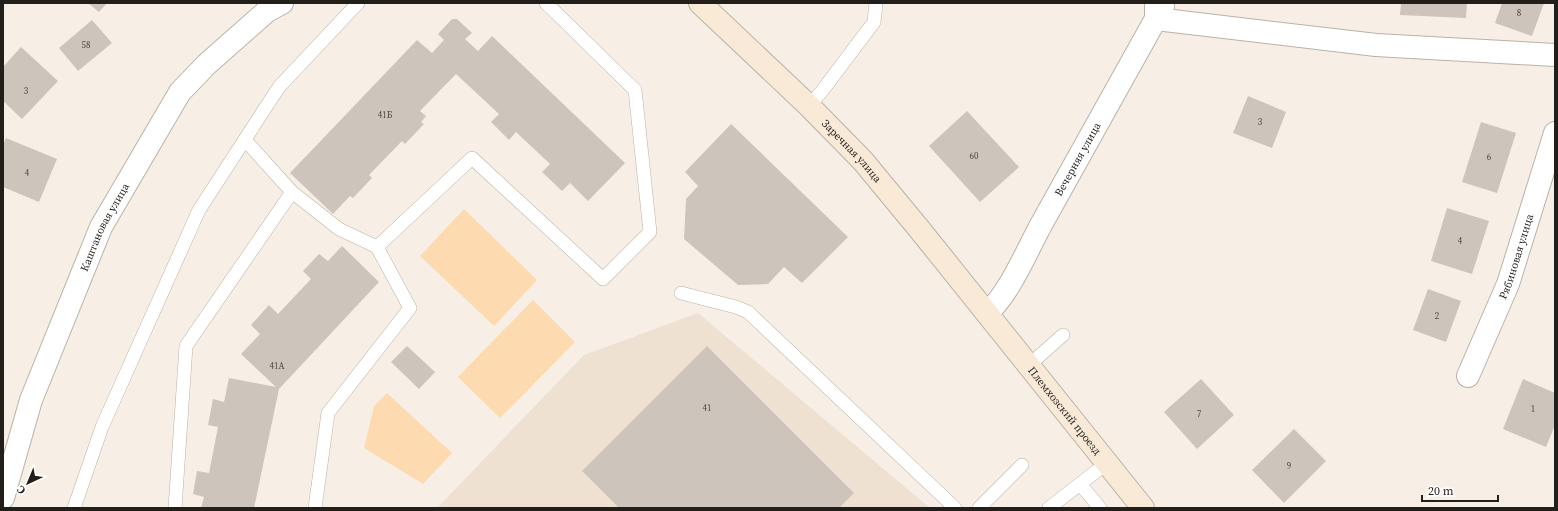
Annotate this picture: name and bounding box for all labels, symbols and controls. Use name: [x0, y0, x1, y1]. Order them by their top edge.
house number: 8: [1517, 7, 1522, 19]
house number: 58: [81, 39, 91, 51]
house number: 3: [24, 85, 29, 97]
house number: 41Б: [378, 109, 393, 121]
street label: Заречная улица: [819, 116, 885, 186]
house number: 3: [1258, 116, 1263, 128]
street label: Вечерняя улица: [1051, 119, 1104, 199]
house number: 60: [969, 150, 979, 162]
house number: 6: [1487, 151, 1492, 163]
house number: 4: [25, 167, 30, 179]
street label: Каштановая улица: [76, 180, 133, 273]
street label: Рябиновая улица: [1495, 212, 1537, 301]
house number: 4: [1458, 235, 1463, 247]
house number: 2: [1435, 310, 1440, 322]
house number: 41А: [270, 360, 285, 372]
street label: Племхозский проезд: [1025, 363, 1105, 458]
house number: 41: [702, 402, 712, 414]
house number: 1: [1531, 403, 1535, 415]
house number: 7: [1197, 408, 1202, 420]
house number: 9: [1287, 460, 1292, 472]
north arrow: [8, 463, 48, 503]
scale bar: [1422, 477, 1498, 503]
text: С: [14, 482, 29, 498]
text: 20 m: [1428, 483, 1454, 499]

